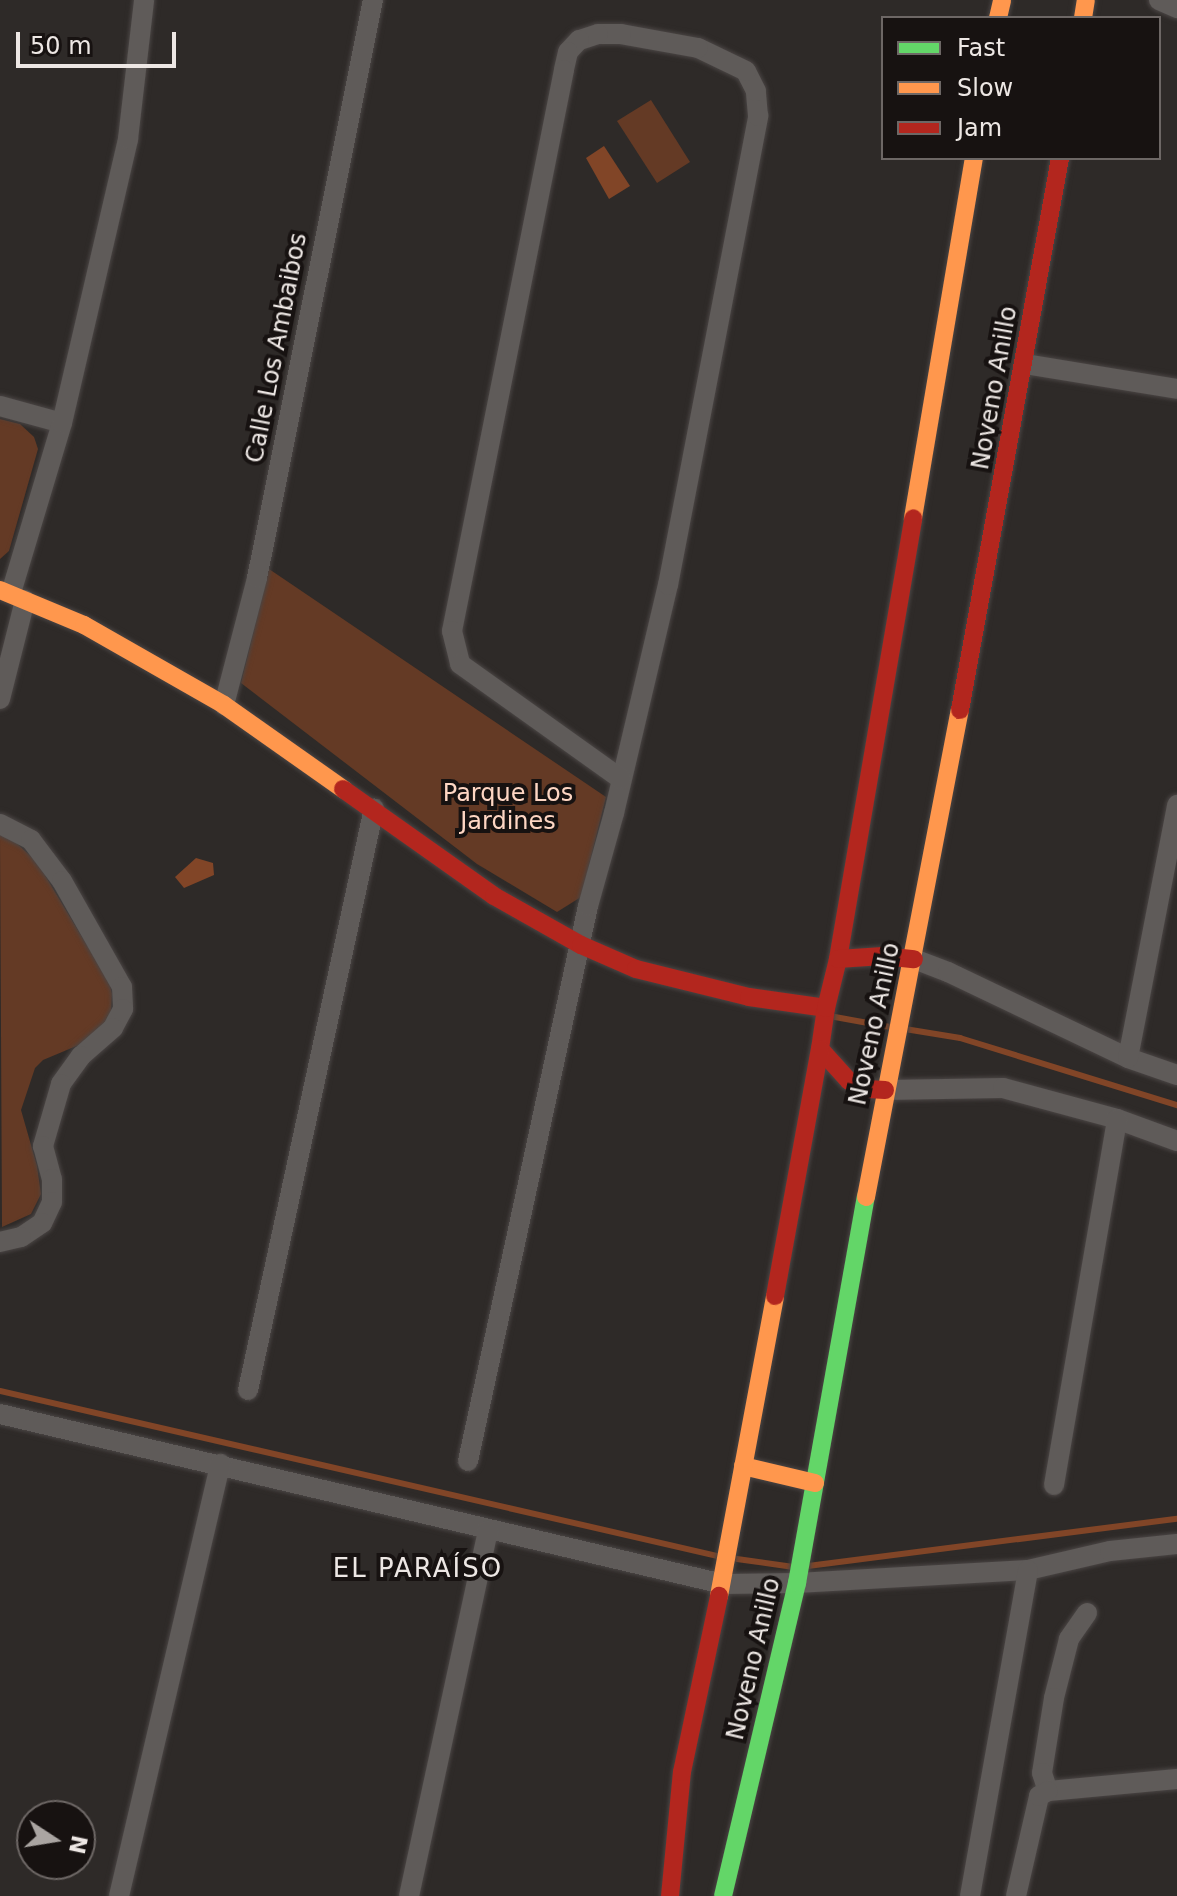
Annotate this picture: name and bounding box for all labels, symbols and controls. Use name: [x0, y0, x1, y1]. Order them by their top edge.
scale bar: [20, 16, 180, 66]
legend: [881, 16, 1161, 160]
text: 50 m: [30, 32, 92, 60]
text: Fast: [957, 34, 1005, 62]
text: Slow: [957, 74, 1013, 102]
text: Jam: [957, 114, 1002, 142]
street label: Calle Los Ambaibos: [241, 231, 313, 465]
street label: Noveno Anillo: [966, 304, 1024, 472]
park label: Parque Los Jardines: [443, 780, 573, 836]
street label: Noveno Anillo: [844, 940, 906, 1108]
district label: EL PARAÍSO: [333, 1553, 503, 1585]
street label: Noveno Anillo: [721, 1575, 787, 1743]
north arrow: [16, 1800, 96, 1880]
text: N: [64, 1833, 92, 1856]

